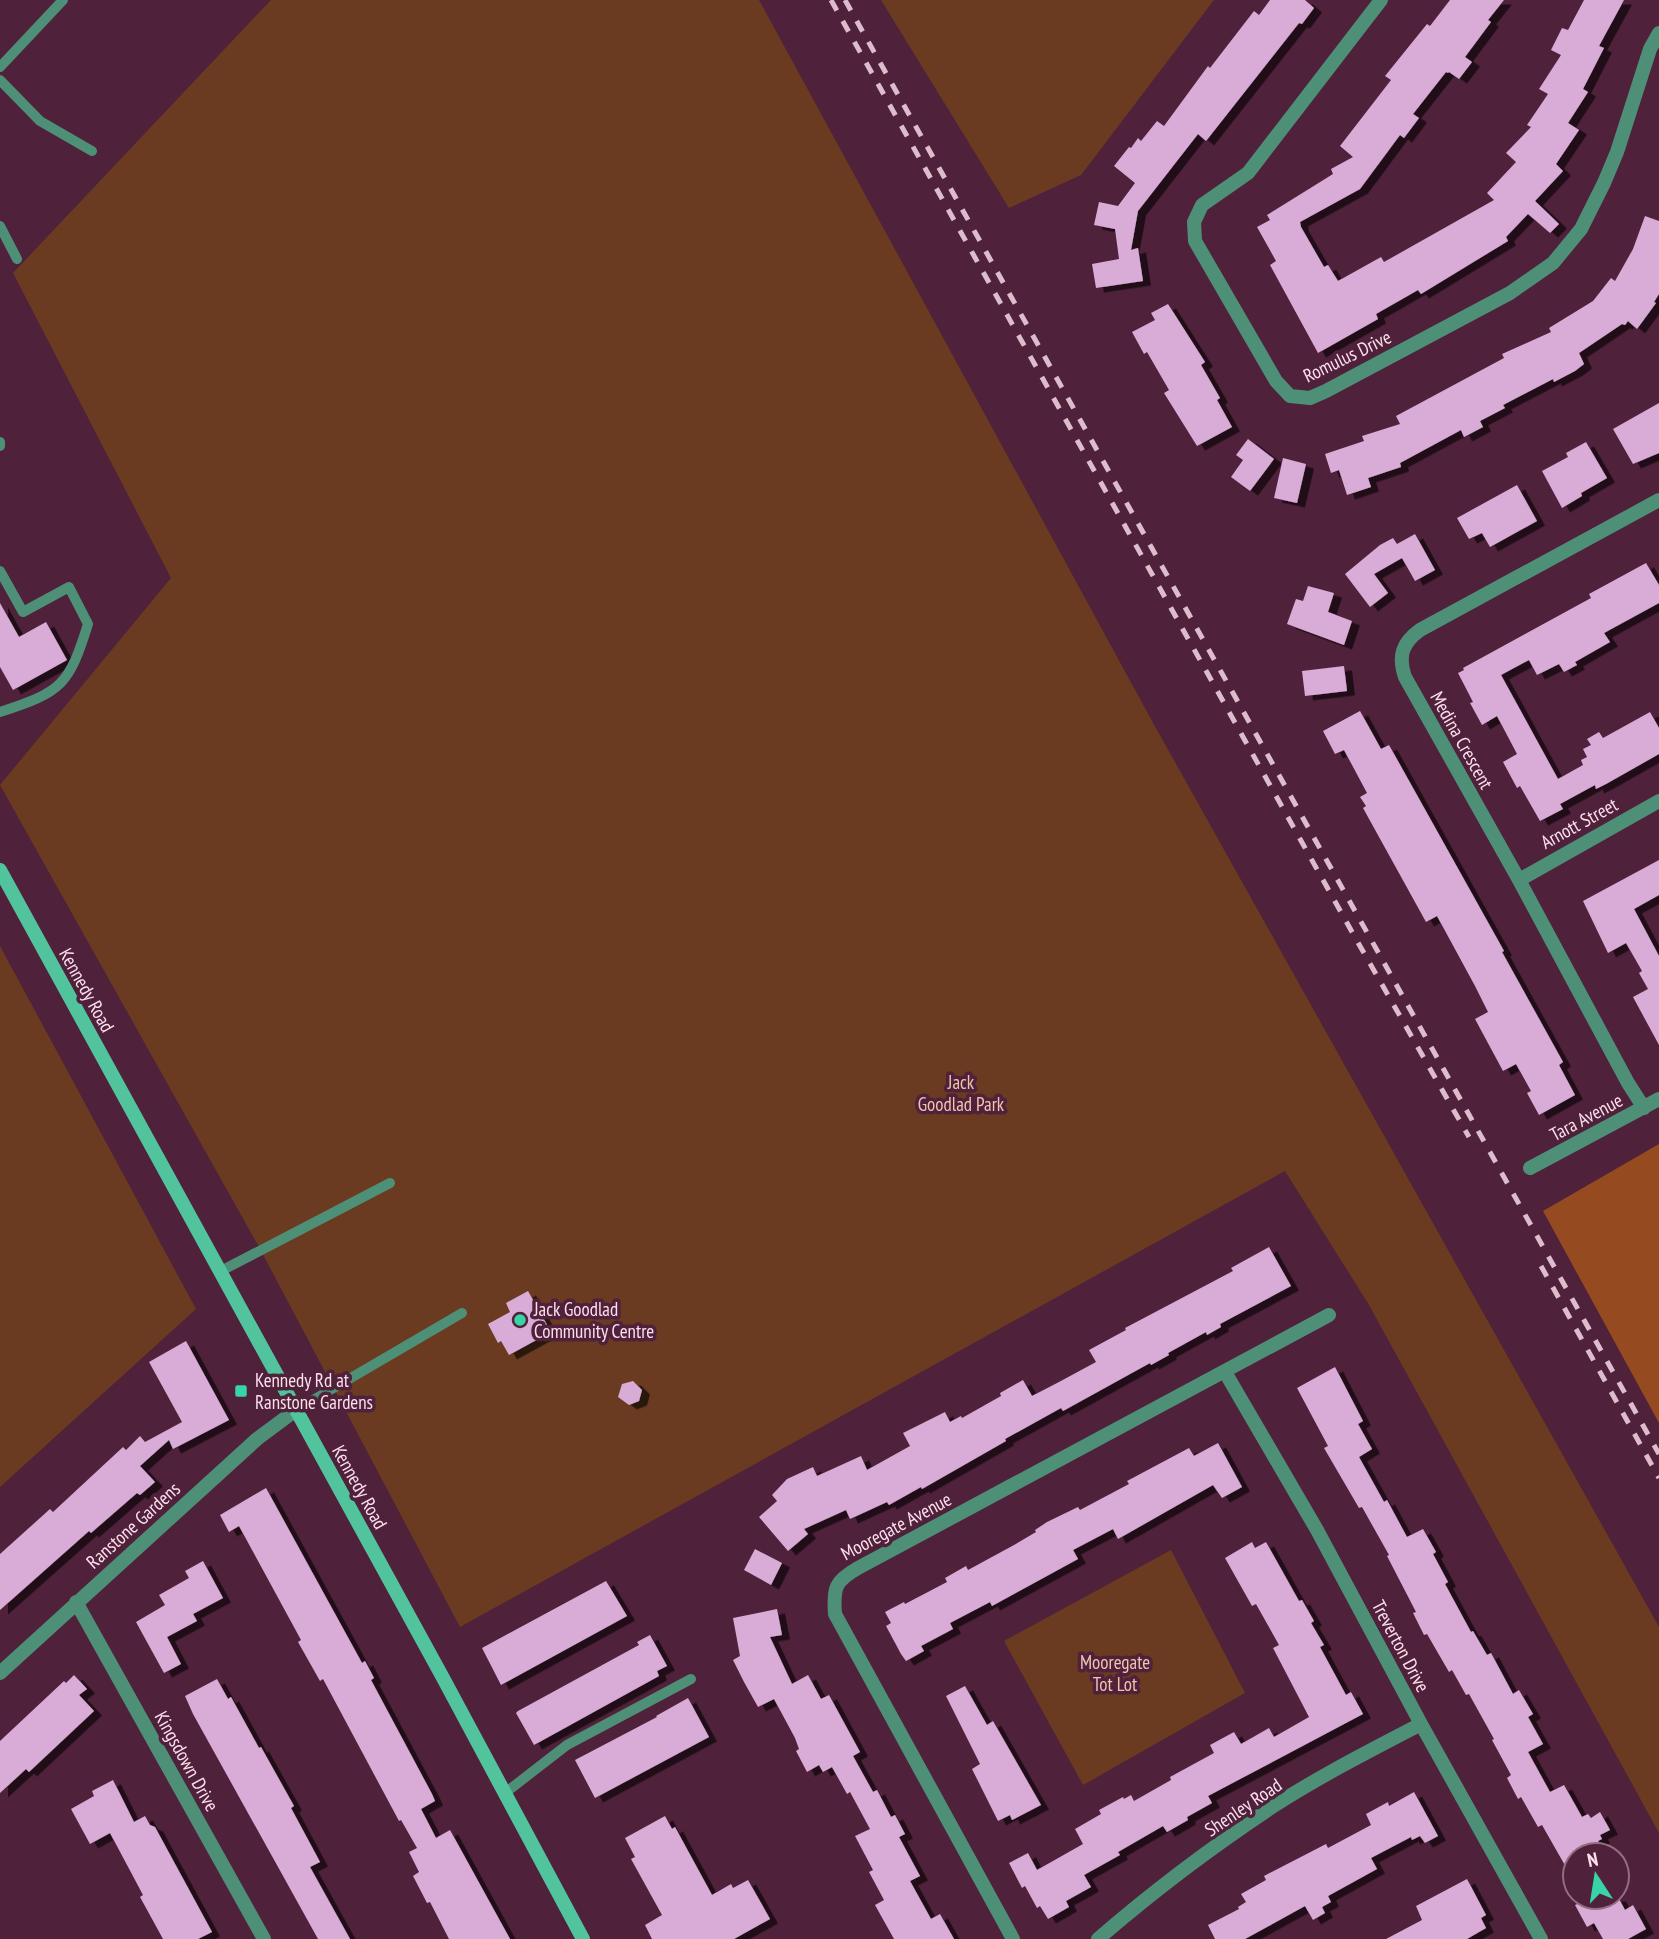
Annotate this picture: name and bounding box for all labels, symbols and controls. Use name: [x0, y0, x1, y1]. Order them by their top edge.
street label: Romulus Drive: [1299, 324, 1395, 388]
street label: Medina Crescent: [1425, 687, 1499, 794]
street label: Arnott Street: [1536, 792, 1622, 854]
street label: Kennedy Road: [54, 944, 120, 1036]
park label: Jack Goodlad Park: [918, 1070, 1005, 1116]
street label: Tara Avenue: [1546, 1088, 1627, 1146]
place label: Jack Goodlad Community Centre: [533, 1297, 654, 1343]
marker: Jack Goodlad Community Centre: [512, 1312, 528, 1328]
place label: Kennedy Rd at Ranstone Gardens: [255, 1368, 373, 1414]
marker: Kennedy Rd at Ranstone Gardens: [233, 1383, 249, 1399]
street label: Kennedy Road: [327, 1441, 393, 1533]
street label: Ranstone Gardens: [81, 1477, 185, 1573]
street label: Mooregate Avenue: [837, 1487, 956, 1565]
street label: Treverton Drive: [1367, 1596, 1435, 1696]
park label: Mooregate Tot Lot: [1080, 1650, 1150, 1696]
street label: Kingsdown Drive: [150, 1707, 224, 1815]
street label: Shenley Road: [1200, 1773, 1286, 1841]
north arrow: [1561, 1841, 1631, 1911]
text: N: [1585, 1847, 1600, 1872]

